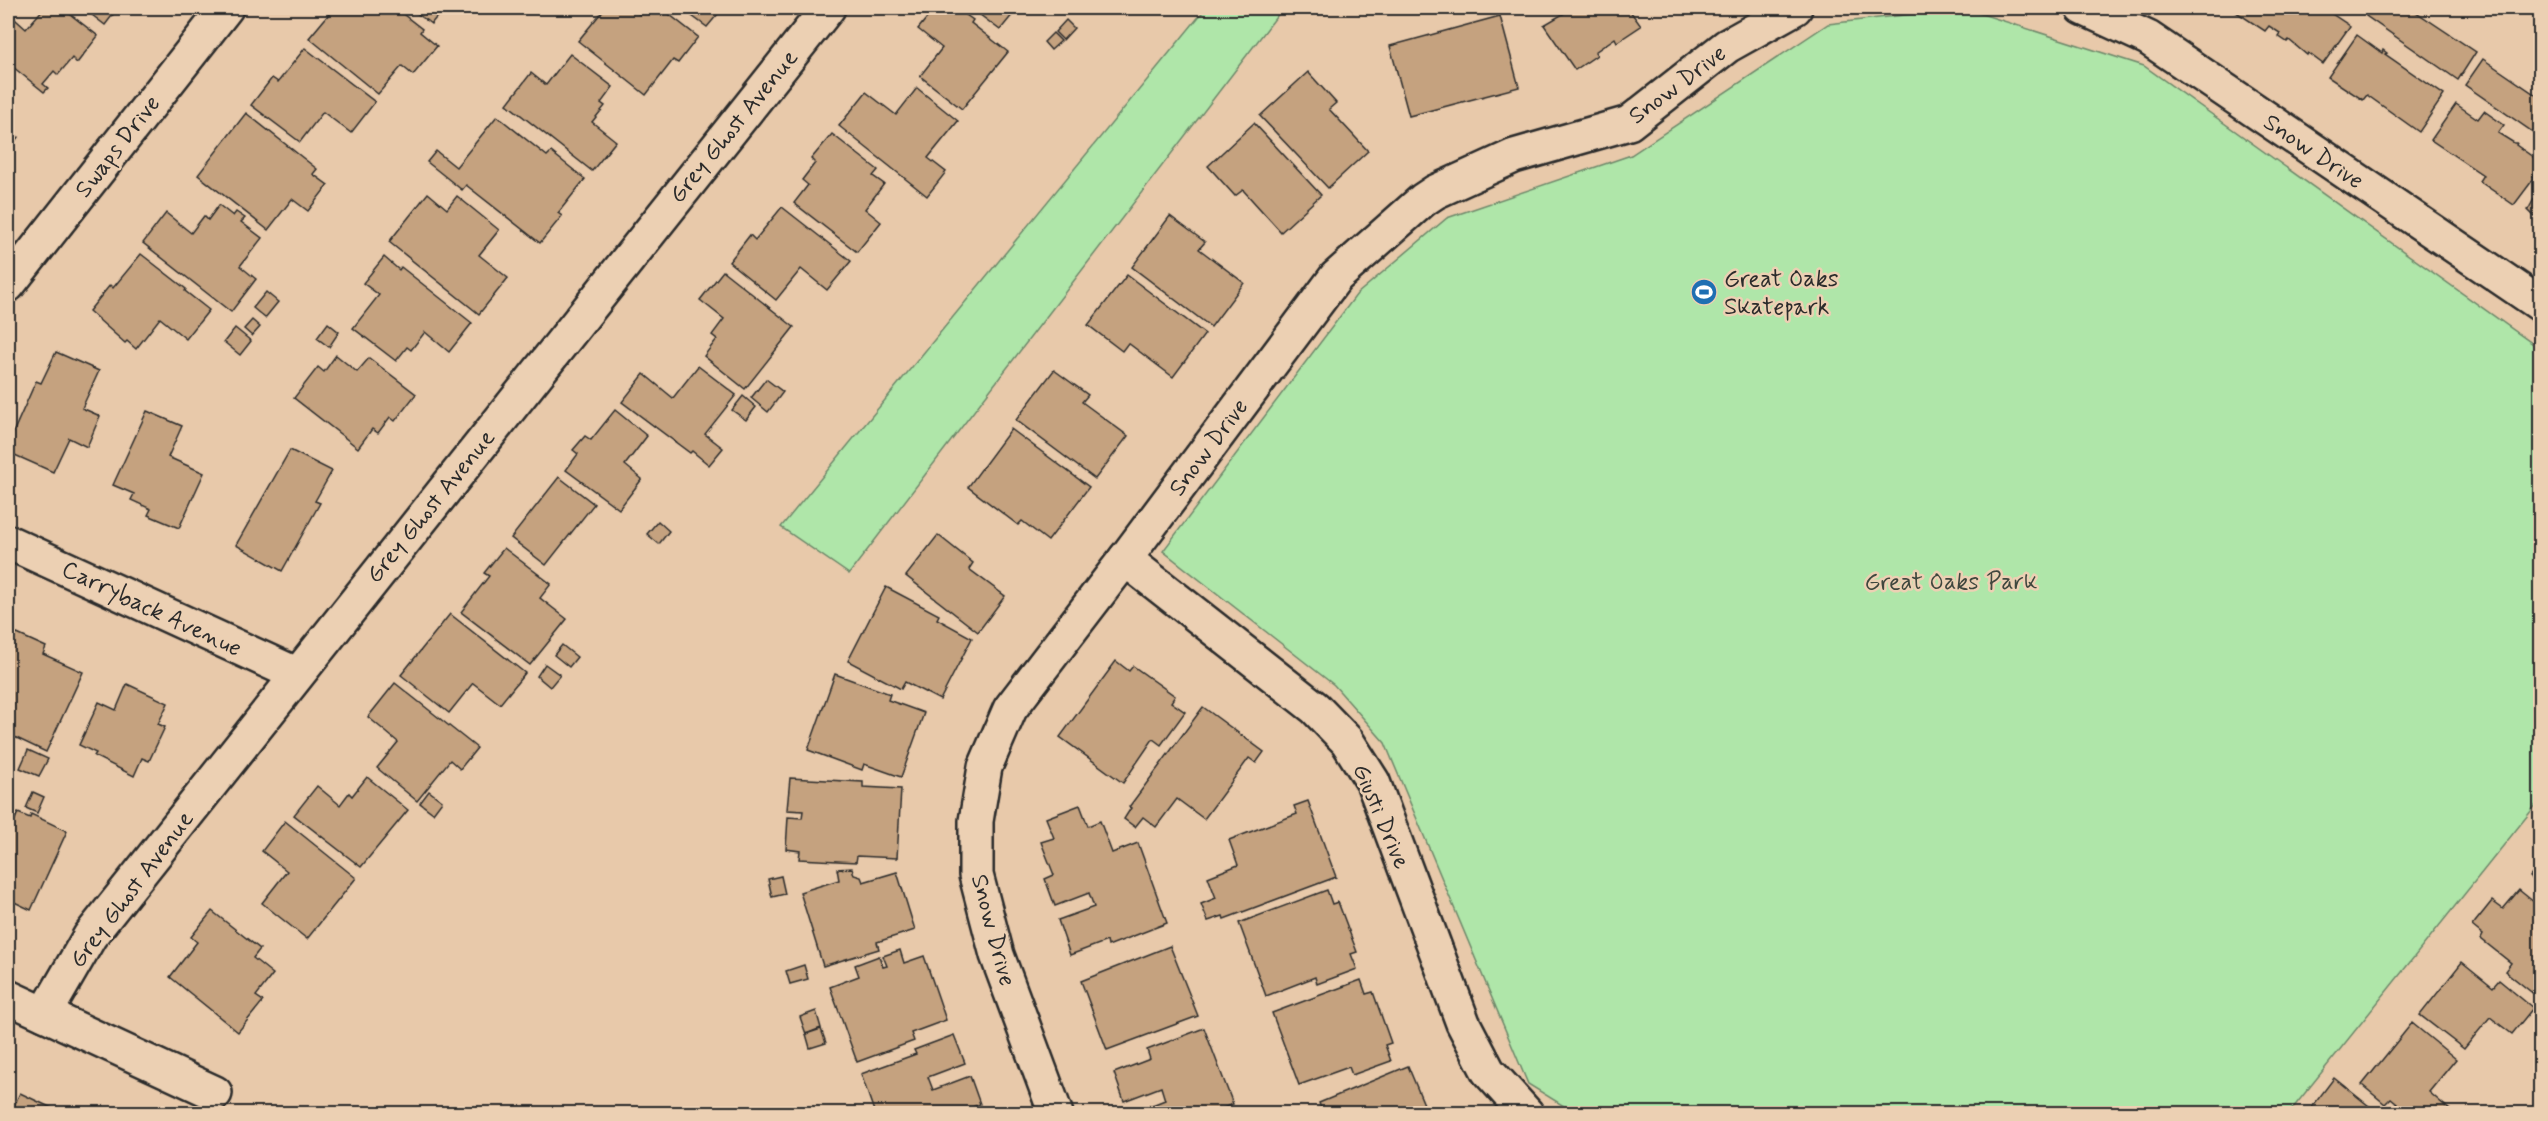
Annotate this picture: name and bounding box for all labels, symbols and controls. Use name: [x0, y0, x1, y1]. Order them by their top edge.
street label: Snow Drive: [1623, 38, 1733, 132]
street label: Grey Ghost Avenue: [663, 44, 806, 210]
street label: Swaps Drive: [68, 89, 168, 205]
street label: Snow Drive: [2257, 107, 2369, 197]
place label: Great Oaks Skatepark: [1724, 264, 1839, 323]
sports icon: Great Oaks Skatepark: [1689, 277, 1719, 307]
street label: Snow Drive: [1162, 393, 1256, 503]
street label: Grey Ghost Avenue: [360, 424, 503, 590]
street label: Carryback Avenue: [56, 554, 246, 665]
park label: Great Oaks Park: [1865, 567, 2037, 598]
street label: Giusti Drive: [1345, 759, 1417, 874]
street label: Grey Ghost Avenue: [63, 805, 202, 975]
street label: Snow Drive: [963, 871, 1022, 990]

